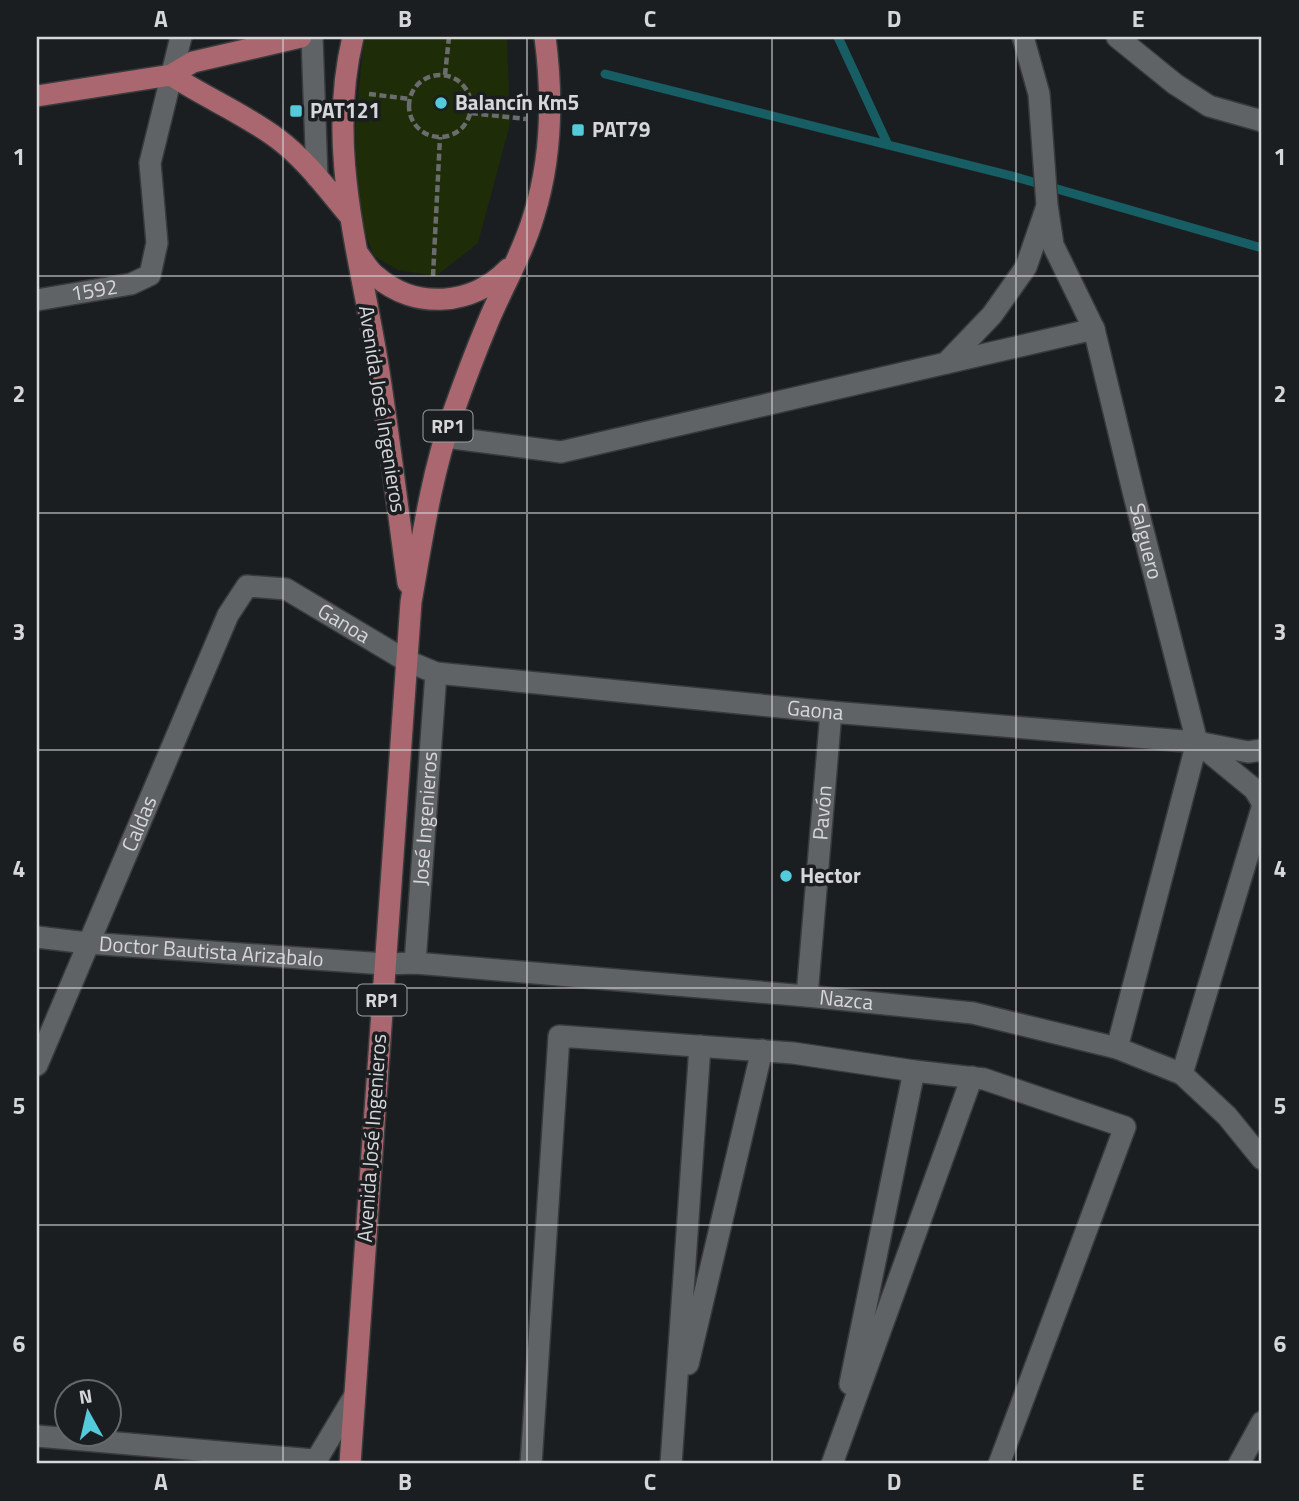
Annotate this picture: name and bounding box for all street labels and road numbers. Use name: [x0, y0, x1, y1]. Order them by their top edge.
street label: 1592: [68, 270, 120, 309]
street label: Avenida José Ingenieros: [351, 303, 415, 515]
road number: RP1: [424, 410, 472, 442]
street label: Salguero: [1122, 500, 1172, 583]
street label: Ganoa: [312, 594, 377, 651]
street label: Gaona: [786, 691, 845, 728]
street label: José Ingenieros: [404, 750, 445, 886]
street label: Pavón: [803, 784, 840, 841]
street label: Caldas: [112, 790, 165, 856]
street label: Doctor Bautista Arizabalo: [98, 927, 325, 975]
street label: Nazca: [818, 980, 875, 1018]
road number: RP1: [358, 984, 406, 1016]
street label: Avenida José Ingenieros: [348, 1033, 394, 1243]

